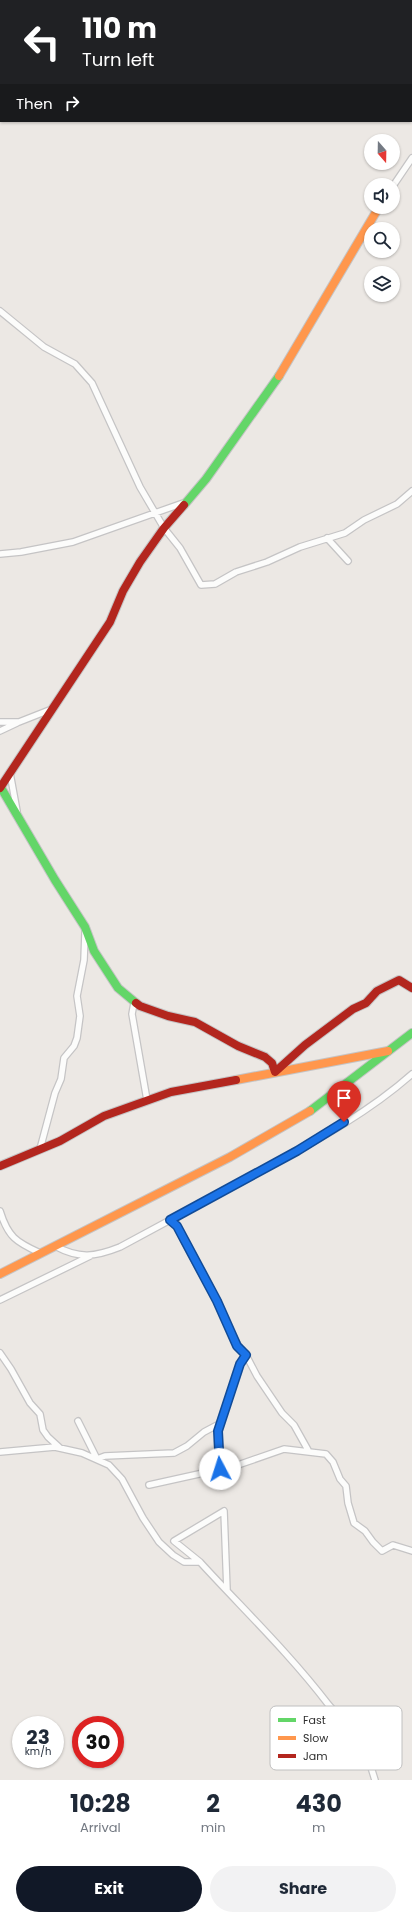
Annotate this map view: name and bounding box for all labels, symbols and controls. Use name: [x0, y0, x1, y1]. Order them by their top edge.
text: 110 m: [82, 9, 157, 48]
icon: left: [16, 16, 68, 68]
text: Turn left: [82, 47, 154, 72]
icon: right: [61, 92, 83, 114]
text: Then: [16, 93, 53, 114]
north arrow: [364, 134, 400, 170]
map controls: [364, 134, 400, 302]
button: sound: [364, 178, 400, 214]
button: search: [364, 222, 400, 258]
button: layers: [364, 266, 400, 302]
pin: [327, 1081, 361, 1122]
icon: arrive: [333, 1087, 355, 1109]
position arrow: [199, 1448, 241, 1490]
legend: [270, 1706, 402, 1770]
text: Fast: [303, 1712, 326, 1728]
speed limit sign: 30: [72, 1716, 124, 1768]
text: 23: [26, 1723, 50, 1751]
text: Slow: [303, 1730, 328, 1746]
text: km/h: [25, 1744, 51, 1759]
text: Jam: [303, 1748, 328, 1764]
text: 10:28: [70, 1787, 131, 1820]
text: 2: [206, 1787, 220, 1820]
text: 430: [296, 1787, 342, 1820]
text: Arrival: [80, 1818, 121, 1837]
text: min: [201, 1818, 226, 1837]
text: m: [312, 1818, 325, 1837]
button: Exit: [16, 1866, 202, 1912]
button: Share: [210, 1866, 396, 1912]

